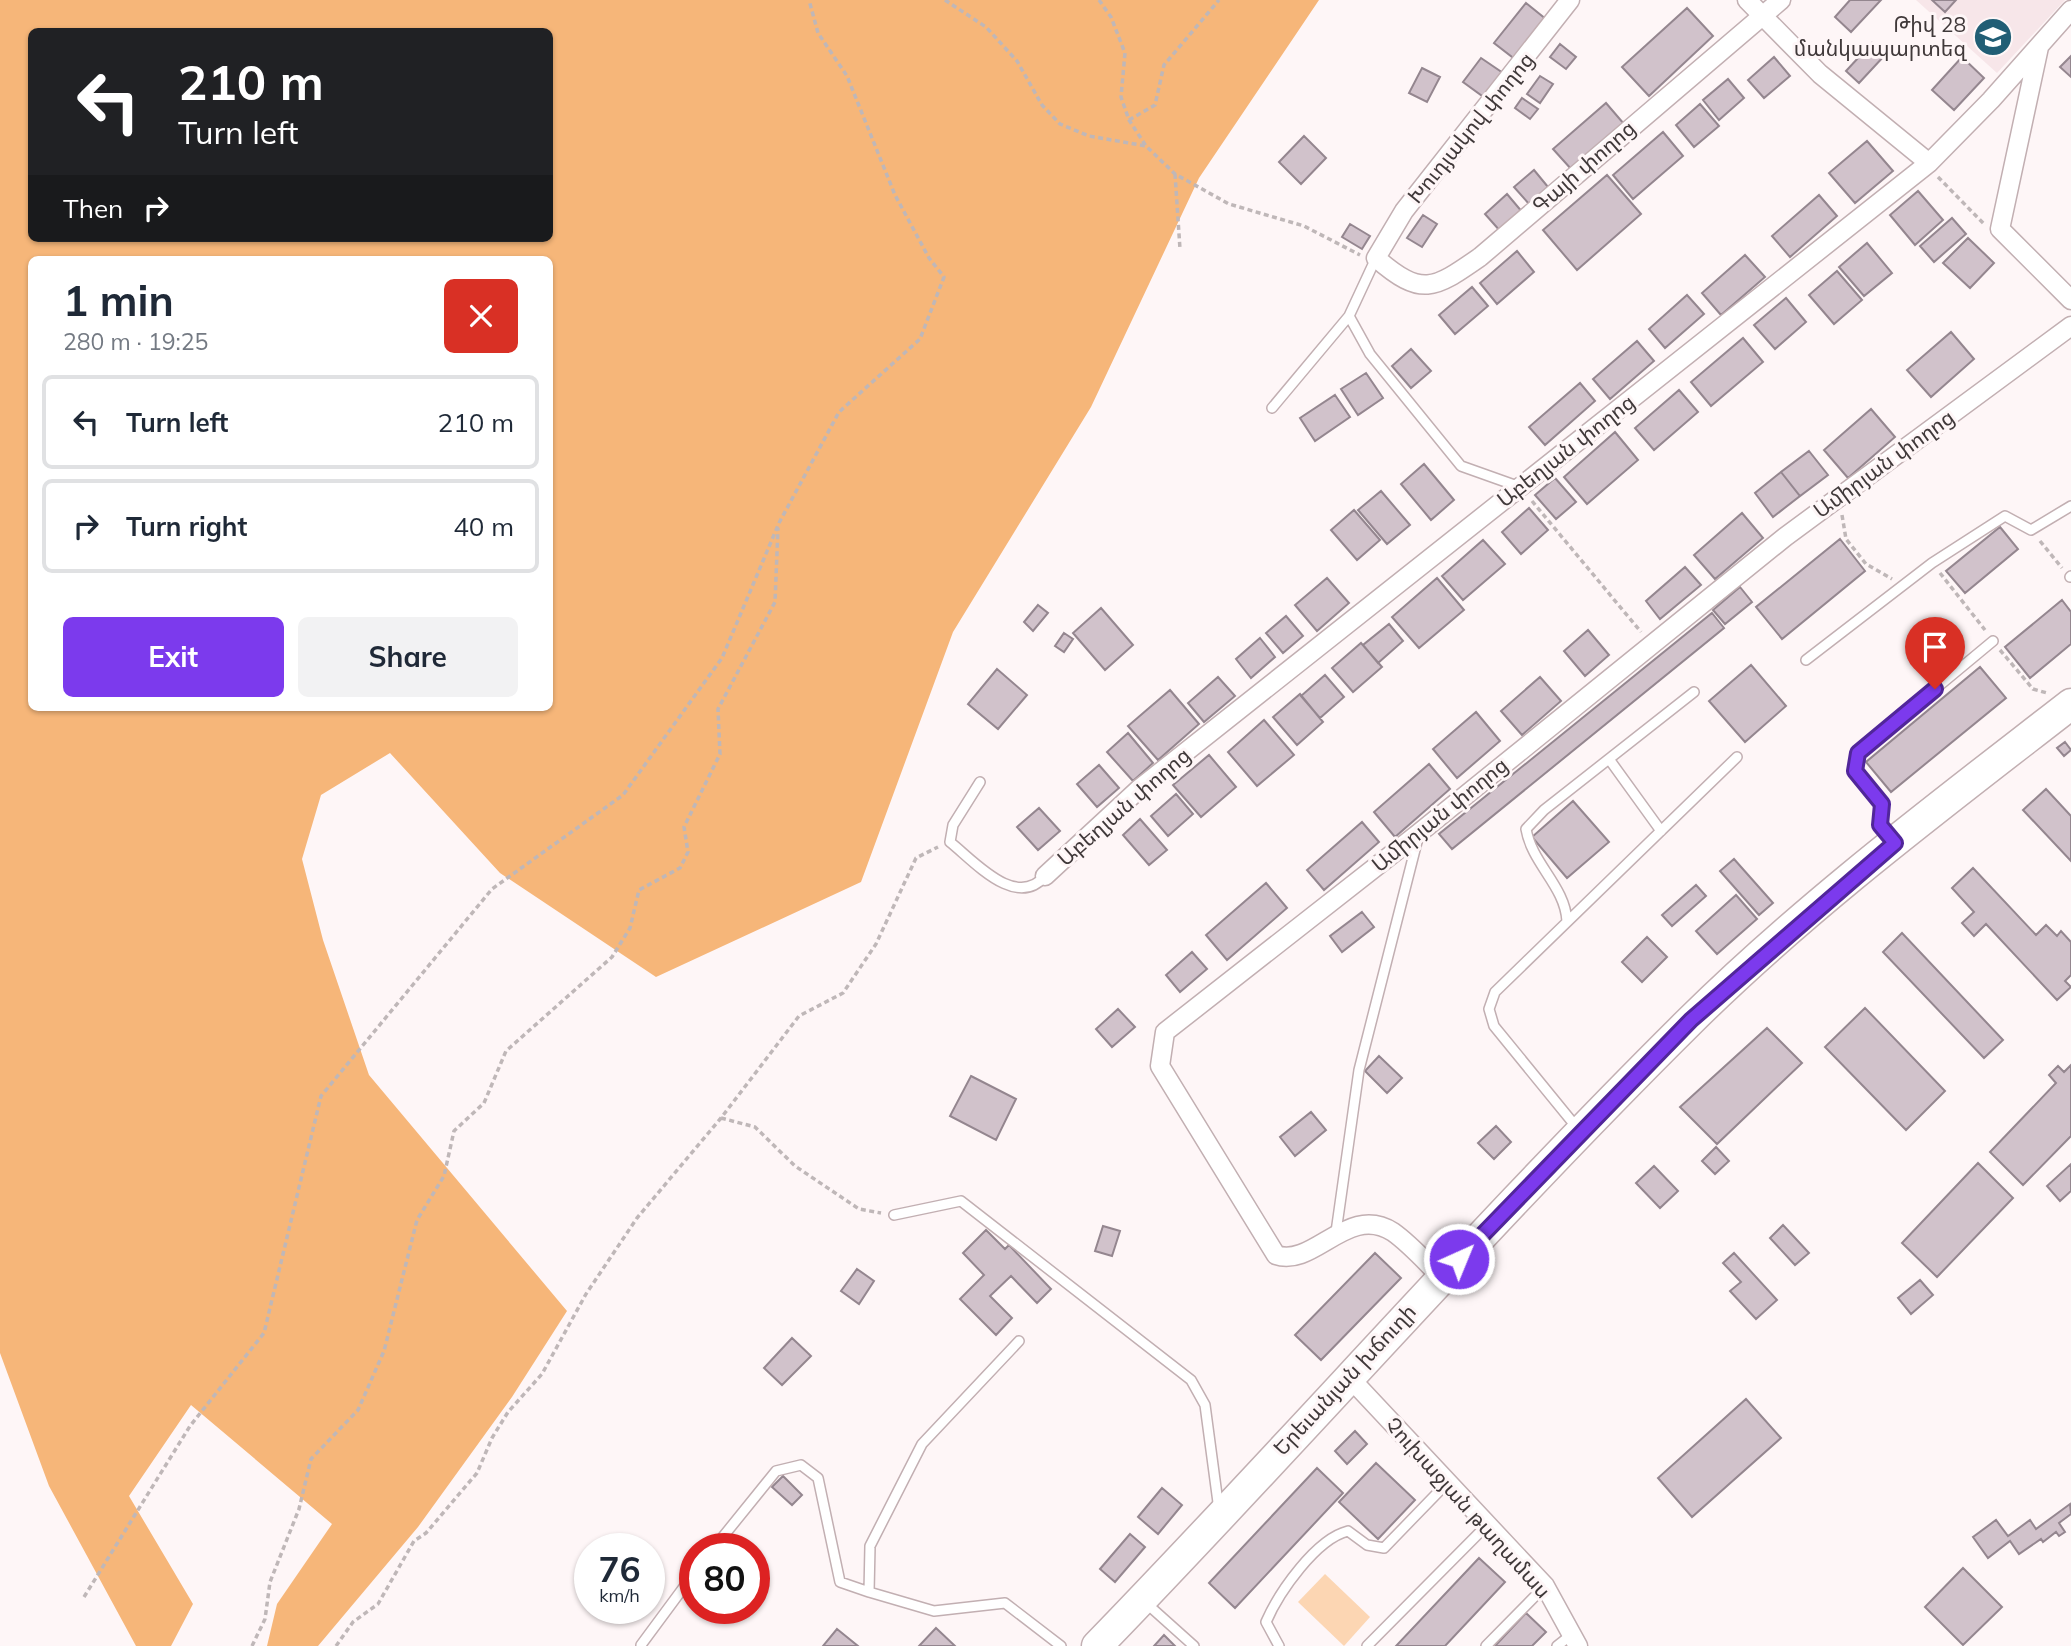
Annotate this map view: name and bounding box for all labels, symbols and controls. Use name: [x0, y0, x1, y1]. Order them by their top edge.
place label: Թիվ 28 մանկապարտեզ: [1794, 11, 1967, 61]
school or university icon: Թիվ 28 մանկապարտեզ: [1972, 16, 2014, 58]
street label: Խուդյակով փողոց: [1401, 47, 1539, 208]
text: 210 m: [178, 51, 324, 112]
icon: left: [63, 56, 154, 147]
text: Turn left: [178, 112, 298, 152]
street label: Գայի փողոց: [1526, 114, 1640, 218]
icon: right: [137, 189, 175, 227]
text: Then: [63, 192, 123, 225]
text: 1 min: [63, 274, 174, 327]
button: close: [444, 279, 518, 353]
text: 280 m · 19:25: [63, 327, 208, 356]
street label: Աբեղյան փողոց: [1491, 388, 1640, 512]
icon: left: [67, 403, 105, 441]
street label: Ամիրյան փողոց: [1808, 403, 1959, 523]
text: Turn left: [126, 406, 228, 439]
text: 210 m: [438, 406, 514, 439]
icon: right: [67, 507, 105, 545]
text: Turn right: [126, 510, 247, 543]
text: 40 m: [453, 510, 514, 543]
button: Exit: [63, 617, 284, 697]
button: Share: [298, 617, 518, 697]
pin: [1905, 617, 1965, 689]
icon: arrive: [1916, 628, 1954, 666]
street label: Աբեղյան փողոց: [1051, 741, 1195, 871]
street label: Ամիրյան փողոց: [1366, 751, 1513, 877]
position arrow: [1422, 1222, 1496, 1296]
street label: Երեւանյան խճուղի: [1267, 1298, 1421, 1460]
street label: Չուխաջյան թաղամաս: [1381, 1411, 1557, 1603]
speed limit sign: 80: [679, 1533, 770, 1624]
text: 76: [598, 1547, 641, 1591]
text: km/h: [599, 1584, 640, 1607]

